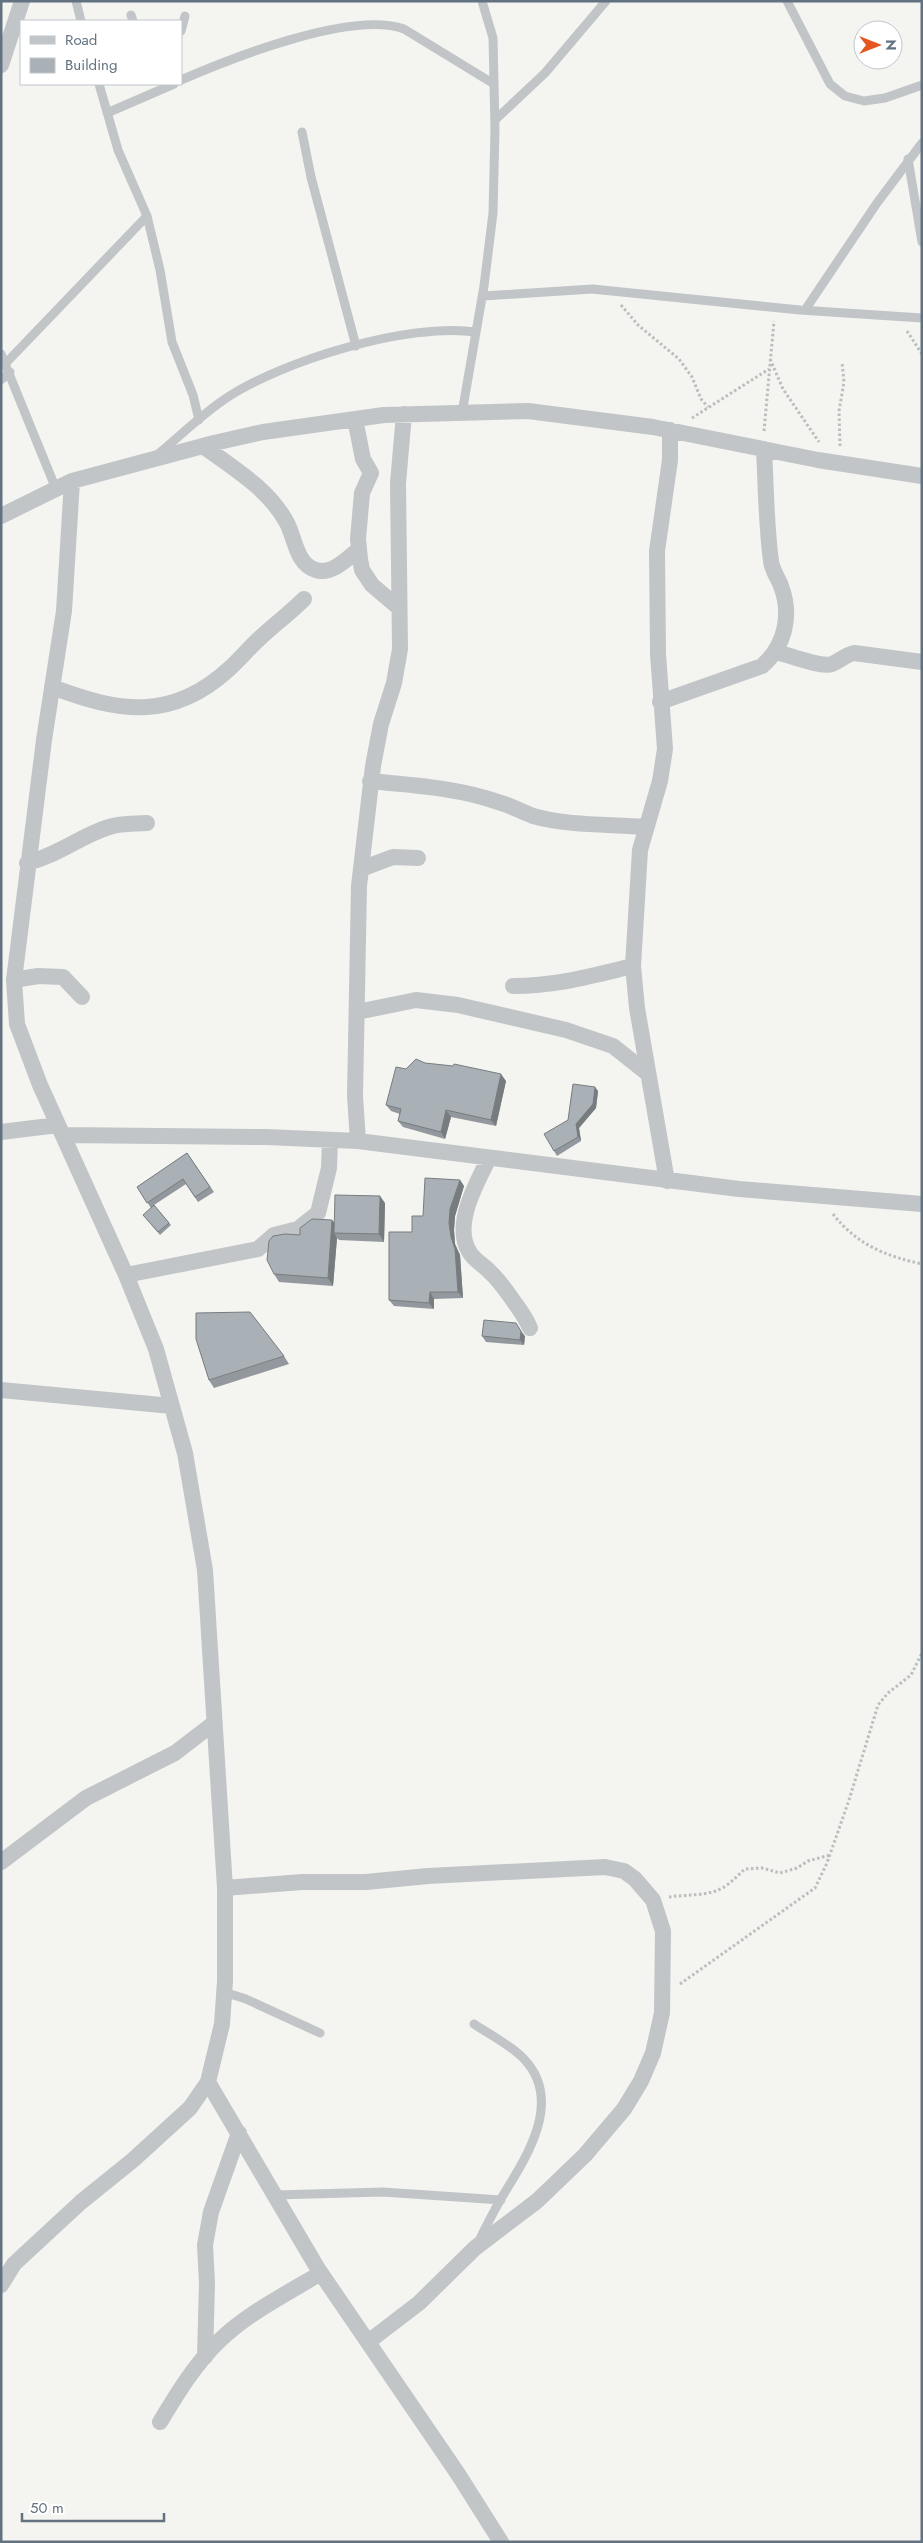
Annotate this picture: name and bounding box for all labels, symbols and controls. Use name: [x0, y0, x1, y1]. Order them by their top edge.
legend: [20, 20, 182, 85]
north arrow: [853, 20, 903, 70]
text: Road: [65, 29, 97, 51]
text: N: [881, 39, 901, 51]
text: Building: [65, 54, 117, 76]
scale bar: [22, 2490, 165, 2522]
text: 50 m: [30, 2497, 64, 2519]

